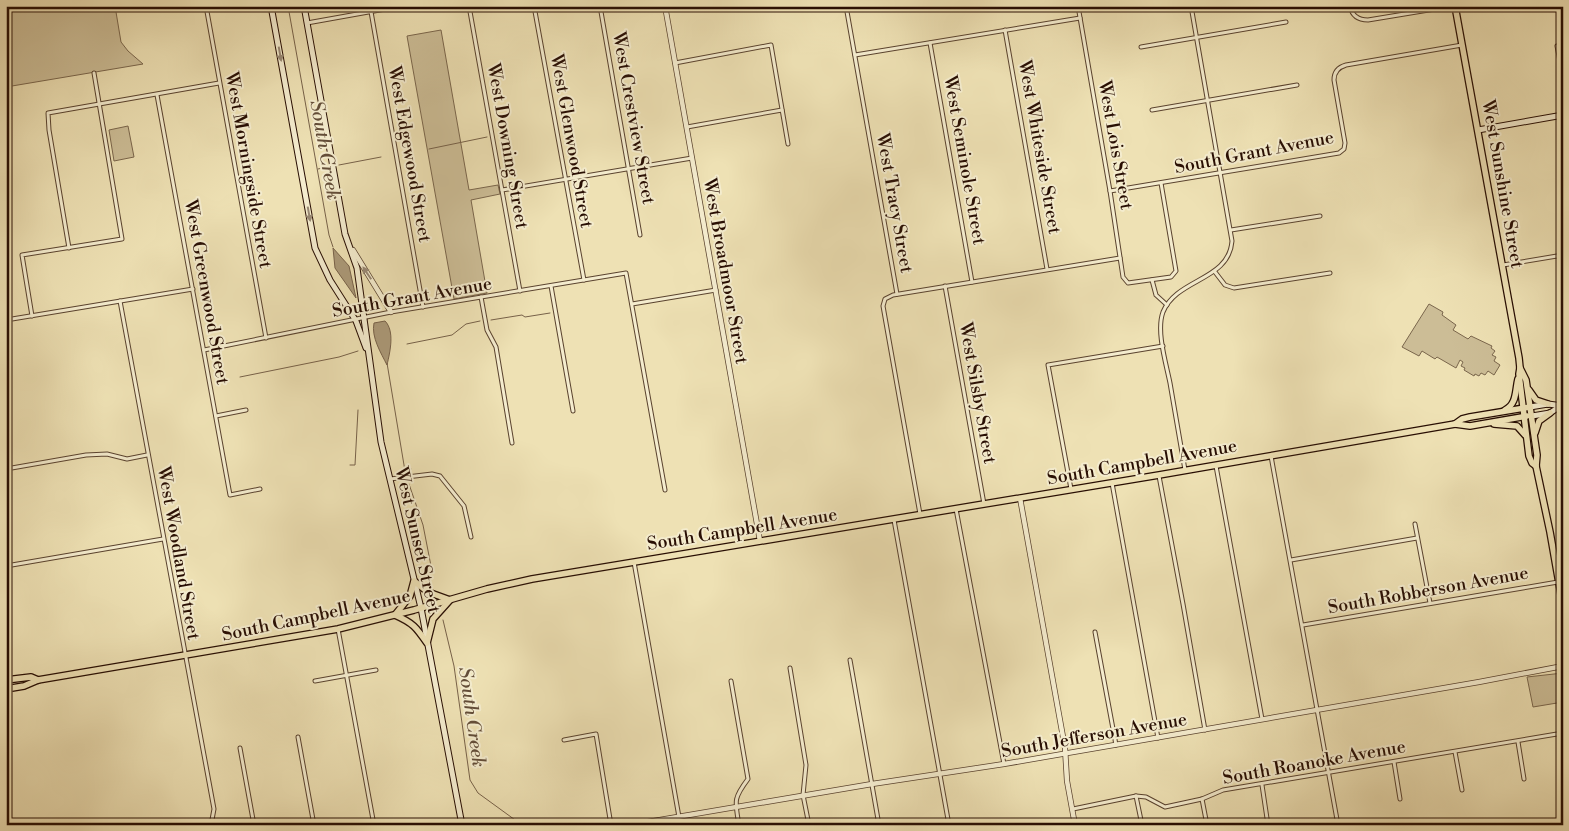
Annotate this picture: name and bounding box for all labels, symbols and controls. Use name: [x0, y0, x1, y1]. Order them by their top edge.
street label: West Crestview Street: [607, 29, 660, 207]
one-way arrow: [277, 47, 285, 63]
street label: West Glenwood Street: [545, 51, 598, 230]
street label: West Whiteside Street: [1013, 57, 1066, 236]
street label: West Downing Street: [481, 60, 534, 231]
street label: West Edgewood Street: [383, 63, 436, 245]
street label: West Morningside Street: [220, 69, 277, 271]
street label: West Seminole Street: [938, 73, 991, 247]
street label: West Lois Street: [1093, 78, 1138, 212]
street label: West Sunshine Street: [1476, 97, 1529, 271]
water label: South Creek: [304, 98, 346, 202]
street label: South Grant Avenue: [1172, 126, 1336, 179]
street label: West Tracy Street: [871, 130, 918, 275]
street label: West Broadmoor Street: [698, 175, 753, 366]
street label: West Greenwood Street: [179, 197, 234, 387]
one-way arrow: [305, 207, 313, 223]
one-way arrow: [362, 267, 372, 280]
street label: South Grant Avenue: [330, 272, 494, 323]
street label: West Silsby Street: [954, 320, 1001, 466]
street label: South Campbell Avenue: [1045, 434, 1239, 491]
street label: West Woodland Street: [152, 463, 205, 642]
street label: West Sunset Street: [389, 464, 446, 616]
street label: South Campbell Avenue: [645, 503, 839, 556]
street label: South Robberson Avenue: [1326, 562, 1530, 619]
street label: South Campbell Avenue: [220, 584, 413, 647]
water label: South Creek: [453, 666, 491, 769]
street label: South Jefferson Avenue: [999, 708, 1189, 763]
street label: South Roanoke Avenue: [1221, 735, 1407, 790]

